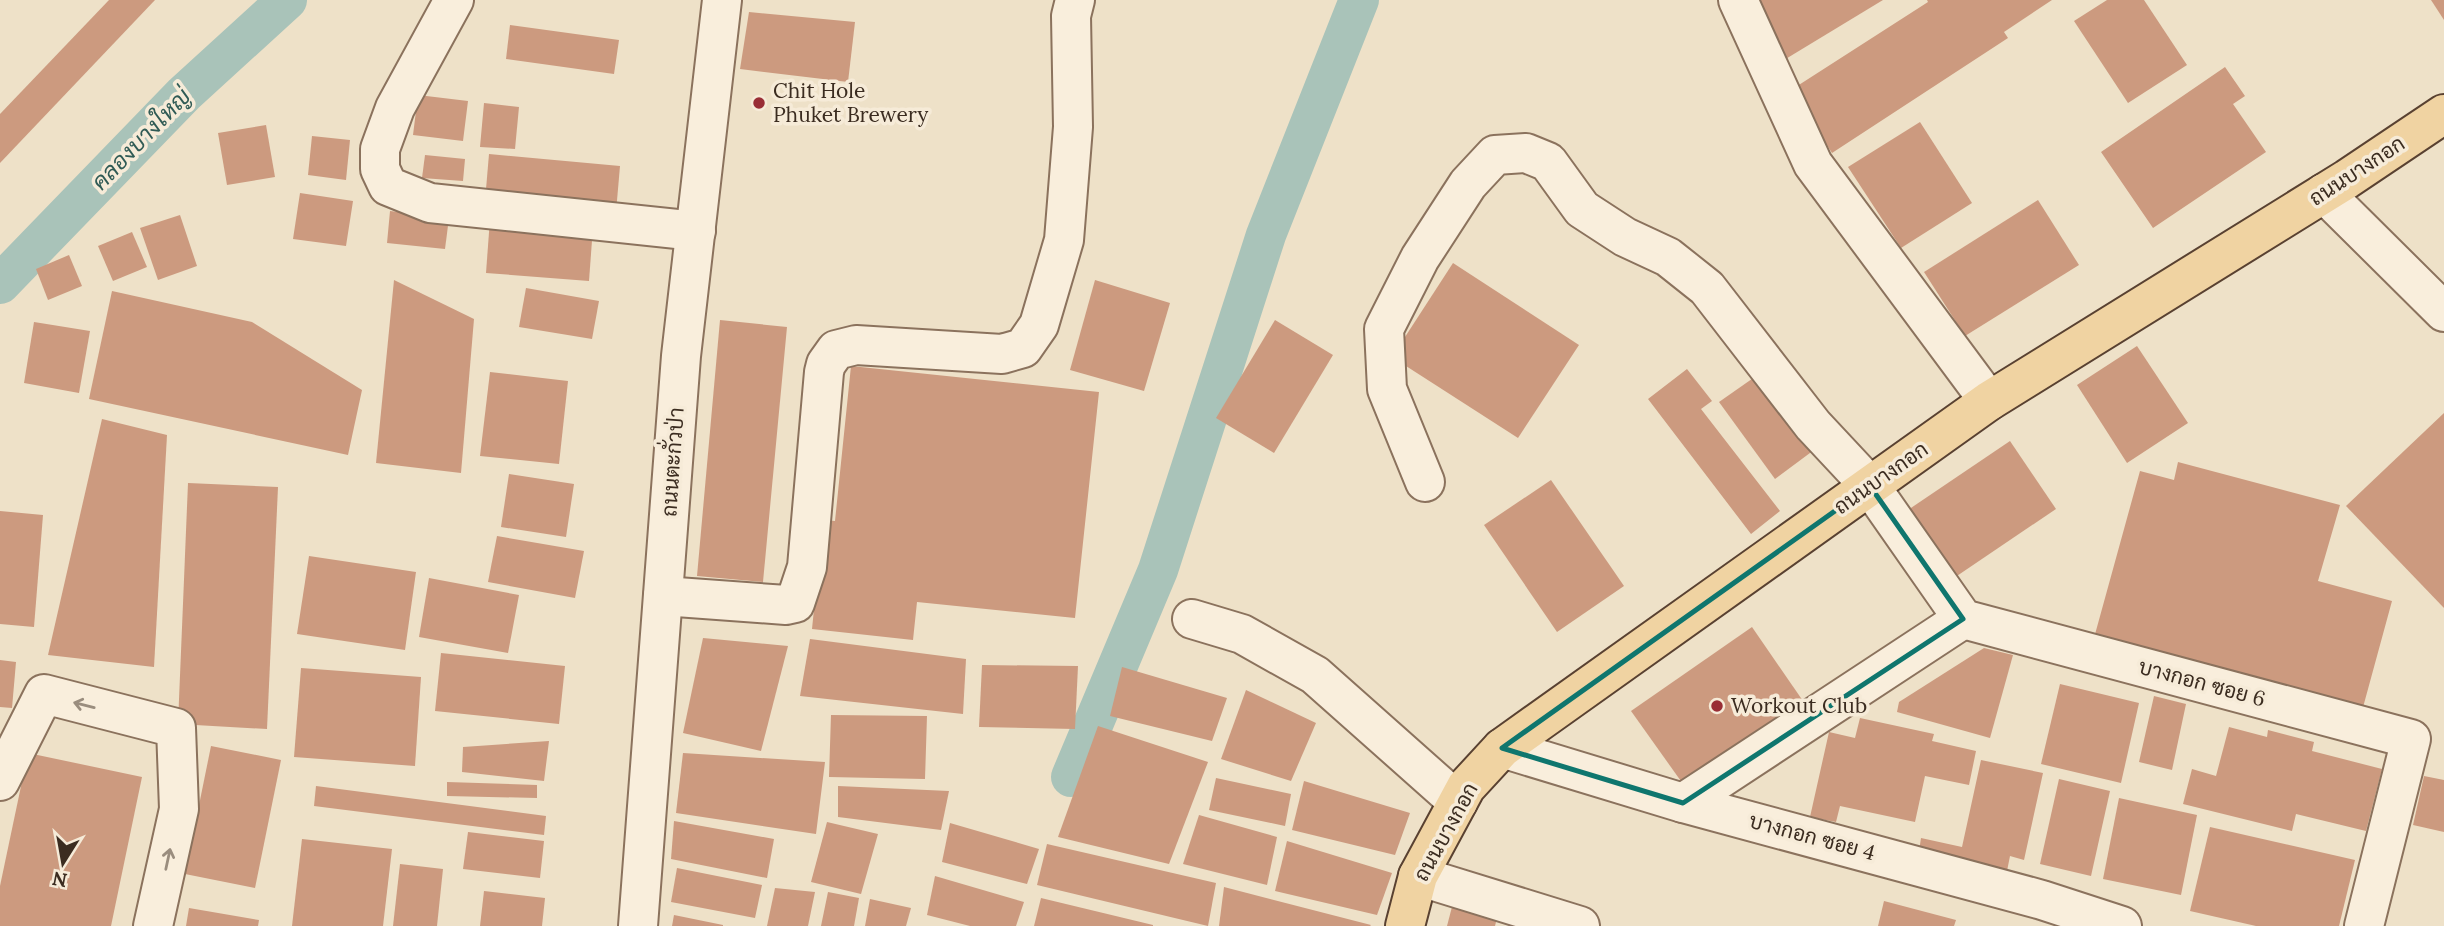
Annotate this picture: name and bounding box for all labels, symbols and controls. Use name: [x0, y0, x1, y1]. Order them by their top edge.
place label: Chit Hole Phuket Brewery: [773, 77, 928, 128]
water label: คลองบางใหญ่: [84, 80, 197, 196]
marker: Chit Hole Phuket Brewery: [751, 95, 767, 111]
street label: ถนนบางกอก: [2304, 130, 2410, 212]
street label: ถนนตะกั่วป่า: [650, 406, 690, 518]
street label: ถนนบางกอก: [1828, 435, 1933, 520]
street label: บางกอก ซอย 6: [2136, 653, 2269, 712]
place label: Workout Club: [1731, 692, 1867, 719]
one-way arrow: [73, 697, 95, 710]
marker: Workout Club: [1709, 698, 1725, 714]
street label: ถนนบางกอก: [1407, 778, 1484, 886]
street label: บางกอก ซอย 4: [1746, 807, 1878, 866]
north arrow: [28, 828, 98, 898]
one-way arrow: [161, 848, 175, 871]
text: N: [50, 866, 69, 893]

